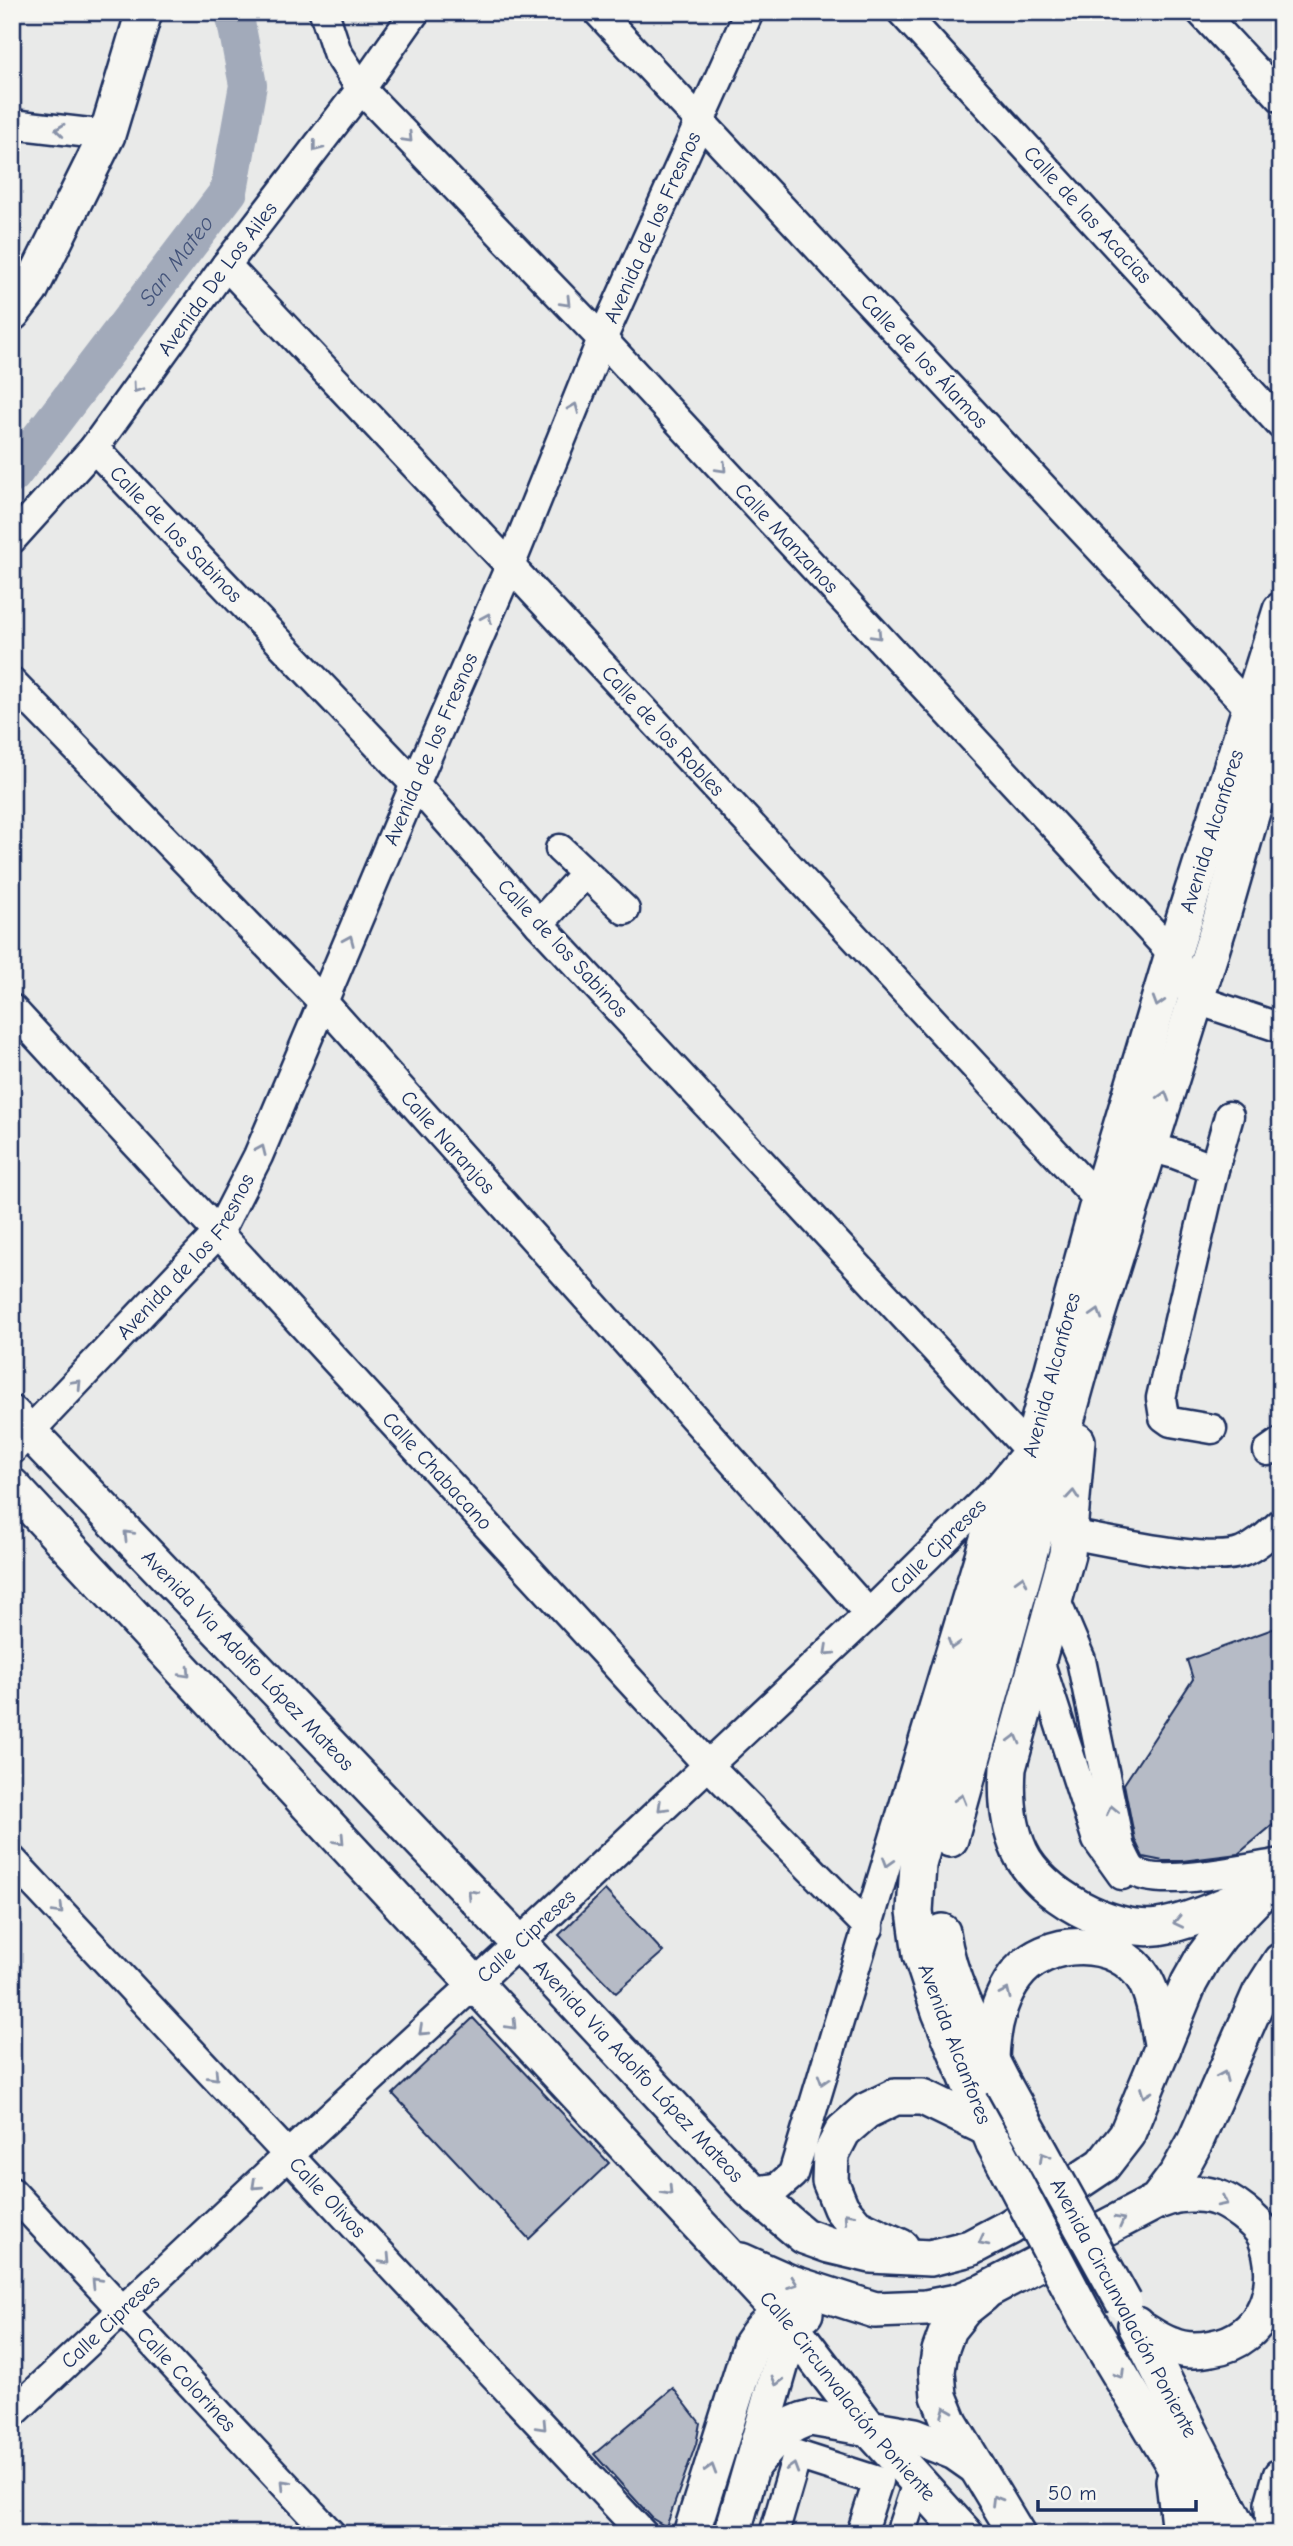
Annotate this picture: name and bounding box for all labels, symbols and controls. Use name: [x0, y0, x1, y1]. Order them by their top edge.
one-way arrow: [54, 122, 65, 137]
street label: Avenida de los Fresnos: [599, 128, 706, 327]
one-way arrow: [400, 130, 413, 143]
one-way arrow: [312, 139, 325, 151]
street label: Calle de las Acacias: [1019, 141, 1157, 288]
street label: Avenida De Los Ailes: [153, 197, 282, 360]
water label: San Mateo: [133, 210, 219, 311]
street label: Calle de los Álamos: [856, 289, 993, 433]
one-way arrow: [558, 294, 571, 307]
one-way arrow: [133, 380, 145, 393]
one-way arrow: [565, 403, 579, 415]
one-way arrow: [713, 460, 726, 473]
street label: Calle de los Sabinos: [105, 461, 247, 607]
street label: Calle Manzanos: [730, 478, 844, 598]
one-way arrow: [479, 613, 493, 626]
one-way arrow: [868, 627, 881, 640]
street label: Avenida de los Fresnos: [379, 649, 483, 849]
street label: Calle de los Robles: [597, 661, 730, 801]
street label: Avenida Alcanfores: [1175, 747, 1248, 916]
street label: Calle de los Sabinos: [493, 874, 633, 1022]
one-way arrow: [341, 935, 355, 947]
one-way arrow: [1152, 996, 1167, 1008]
street label: Calle Naranjos: [396, 1086, 500, 1199]
one-way arrow: [1156, 1091, 1171, 1103]
one-way arrow: [253, 1144, 267, 1157]
street label: Avenida de los Fresnos: [112, 1170, 259, 1344]
street label: Avenida Alcanfores: [1017, 1290, 1085, 1460]
one-way arrow: [1089, 1308, 1104, 1320]
one-way arrow: [69, 1379, 81, 1392]
street label: Calle Chabacano: [377, 1407, 497, 1535]
one-way arrow: [1065, 1489, 1080, 1501]
street label: Calle Cipreses: [885, 1494, 991, 1599]
one-way arrow: [123, 1531, 136, 1544]
street label: Avenida Via Adolfo López Mateos: [137, 1545, 359, 1775]
one-way arrow: [1014, 1574, 1029, 1586]
one-way arrow: [947, 1637, 962, 1649]
one-way arrow: [823, 1643, 836, 1655]
one-way arrow: [178, 1665, 190, 1678]
one-way arrow: [1006, 1733, 1021, 1745]
one-way arrow: [953, 1793, 968, 1805]
one-way arrow: [657, 1798, 670, 1811]
one-way arrow: [1106, 1804, 1121, 1816]
one-way arrow: [332, 1832, 345, 1845]
one-way arrow: [882, 1855, 897, 1867]
street label: Calle Cipreses: [472, 1884, 580, 1988]
one-way arrow: [467, 1889, 480, 1902]
one-way arrow: [50, 1902, 63, 1915]
one-way arrow: [1172, 1914, 1184, 1929]
street label: Avenida Via Adolfo López Mateos: [529, 1955, 749, 2187]
street label: Avenida Alcanfores: [913, 1961, 997, 2127]
one-way arrow: [998, 1988, 1012, 2000]
one-way arrow: [503, 2017, 516, 2030]
one-way arrow: [418, 2022, 431, 2035]
one-way arrow: [206, 2068, 218, 2081]
one-way arrow: [1215, 2071, 1229, 2084]
one-way arrow: [817, 2073, 832, 2085]
one-way arrow: [1140, 2086, 1154, 2098]
street label: Calle Olivos: [284, 2152, 371, 2243]
one-way arrow: [1039, 2152, 1052, 2164]
street label: Avenida Circunvalación Poniente: [1045, 2174, 1203, 2442]
one-way arrow: [251, 2176, 264, 2189]
one-way arrow: [659, 2182, 672, 2195]
one-way arrow: [1216, 2194, 1228, 2208]
one-way arrow: [844, 2212, 857, 2225]
one-way arrow: [1112, 2216, 1125, 2229]
one-way arrow: [978, 2232, 990, 2246]
one-way arrow: [378, 2252, 391, 2265]
street label: Calle Cipreses: [56, 2270, 165, 2373]
one-way arrow: [787, 2275, 799, 2289]
one-way arrow: [92, 2277, 104, 2290]
street label: Calle Circunvalación Poniente: [755, 2286, 941, 2506]
street label: Calle Colorines: [132, 2322, 241, 2436]
one-way arrow: [1111, 2367, 1124, 2380]
one-way arrow: [771, 2375, 785, 2387]
one-way arrow: [940, 2406, 954, 2418]
one-way arrow: [533, 2418, 546, 2431]
one-way arrow: [703, 2463, 718, 2475]
one-way arrow: [785, 2463, 800, 2475]
scale bar: [1038, 2469, 1195, 2513]
one-way arrow: [280, 2479, 293, 2492]
text: 50 m: [1048, 2481, 1097, 2505]
one-way arrow: [991, 2494, 1004, 2507]

